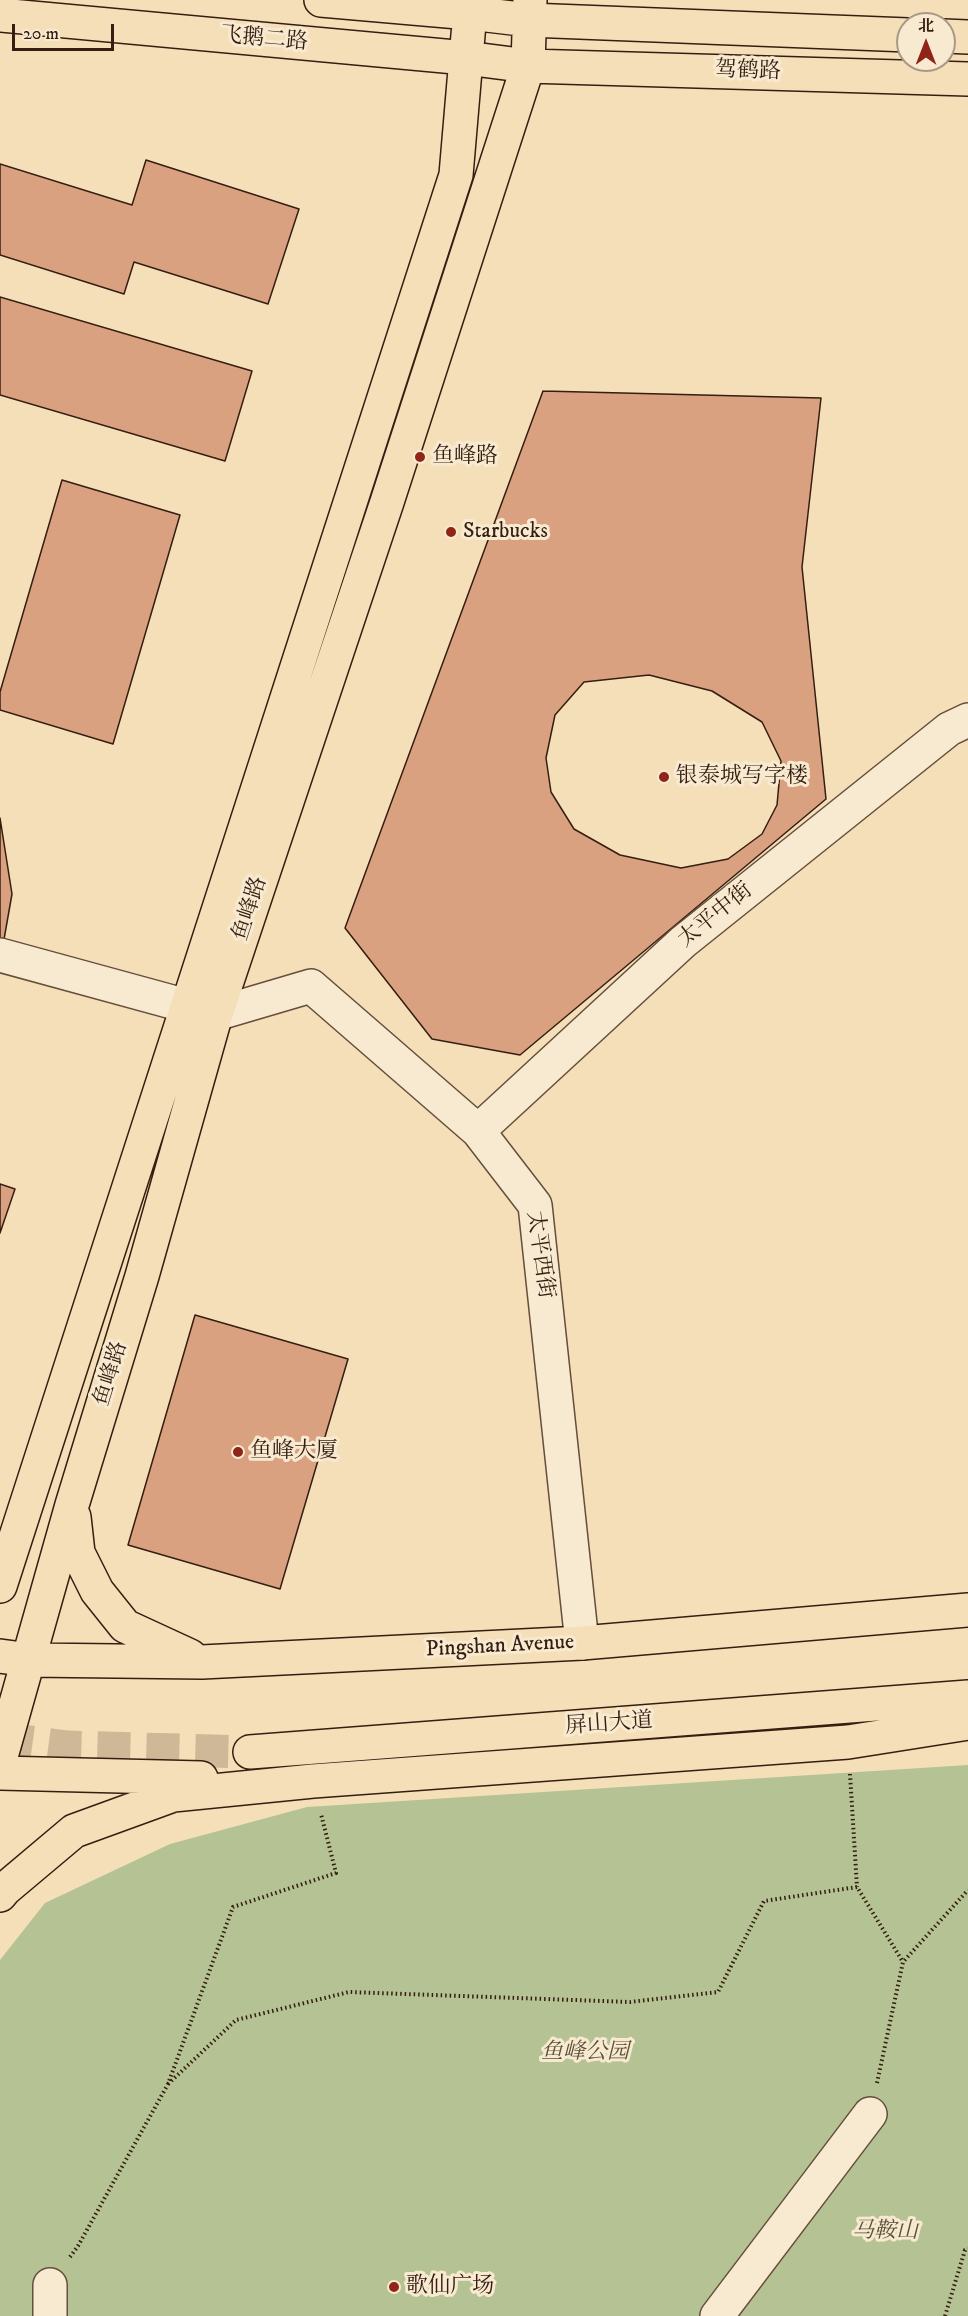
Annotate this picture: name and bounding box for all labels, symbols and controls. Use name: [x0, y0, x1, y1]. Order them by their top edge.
scale bar: [15, 12, 117, 50]
north arrow: [896, 12, 956, 72]
text: 北: [918, 16, 934, 36]
text: 20 m: [23, 23, 59, 45]
street label: 飞鹅二路: [219, 23, 309, 57]
street label: 驾鹤路: [715, 58, 781, 86]
place label: 鱼峰路: [432, 444, 498, 470]
marker: 鱼峰路: [413, 450, 427, 464]
place label: Starbucks: [463, 519, 548, 545]
marker: Starbucks: [444, 525, 458, 539]
place label: 银泰城写字楼: [676, 764, 808, 790]
marker: 银泰城写字楼: [657, 770, 671, 784]
street label: 鱼峰路: [228, 874, 274, 944]
street label: 太平中街: [673, 878, 759, 954]
street label: 太平西街: [520, 1210, 558, 1300]
street label: 鱼峰路: [90, 1339, 134, 1409]
place label: 鱼峰大厦: [250, 1439, 338, 1465]
marker: 鱼峰大厦: [231, 1445, 245, 1459]
street label: Pingshan Avenue: [425, 1630, 575, 1664]
street label: 屏山大道: [564, 1709, 654, 1741]
park label: 鱼峰公园: [541, 2040, 629, 2066]
park label: 马鞍山: [852, 2219, 918, 2245]
place label: 歌仙广场: [406, 2274, 494, 2300]
marker: 歌仙广场: [387, 2280, 401, 2294]

